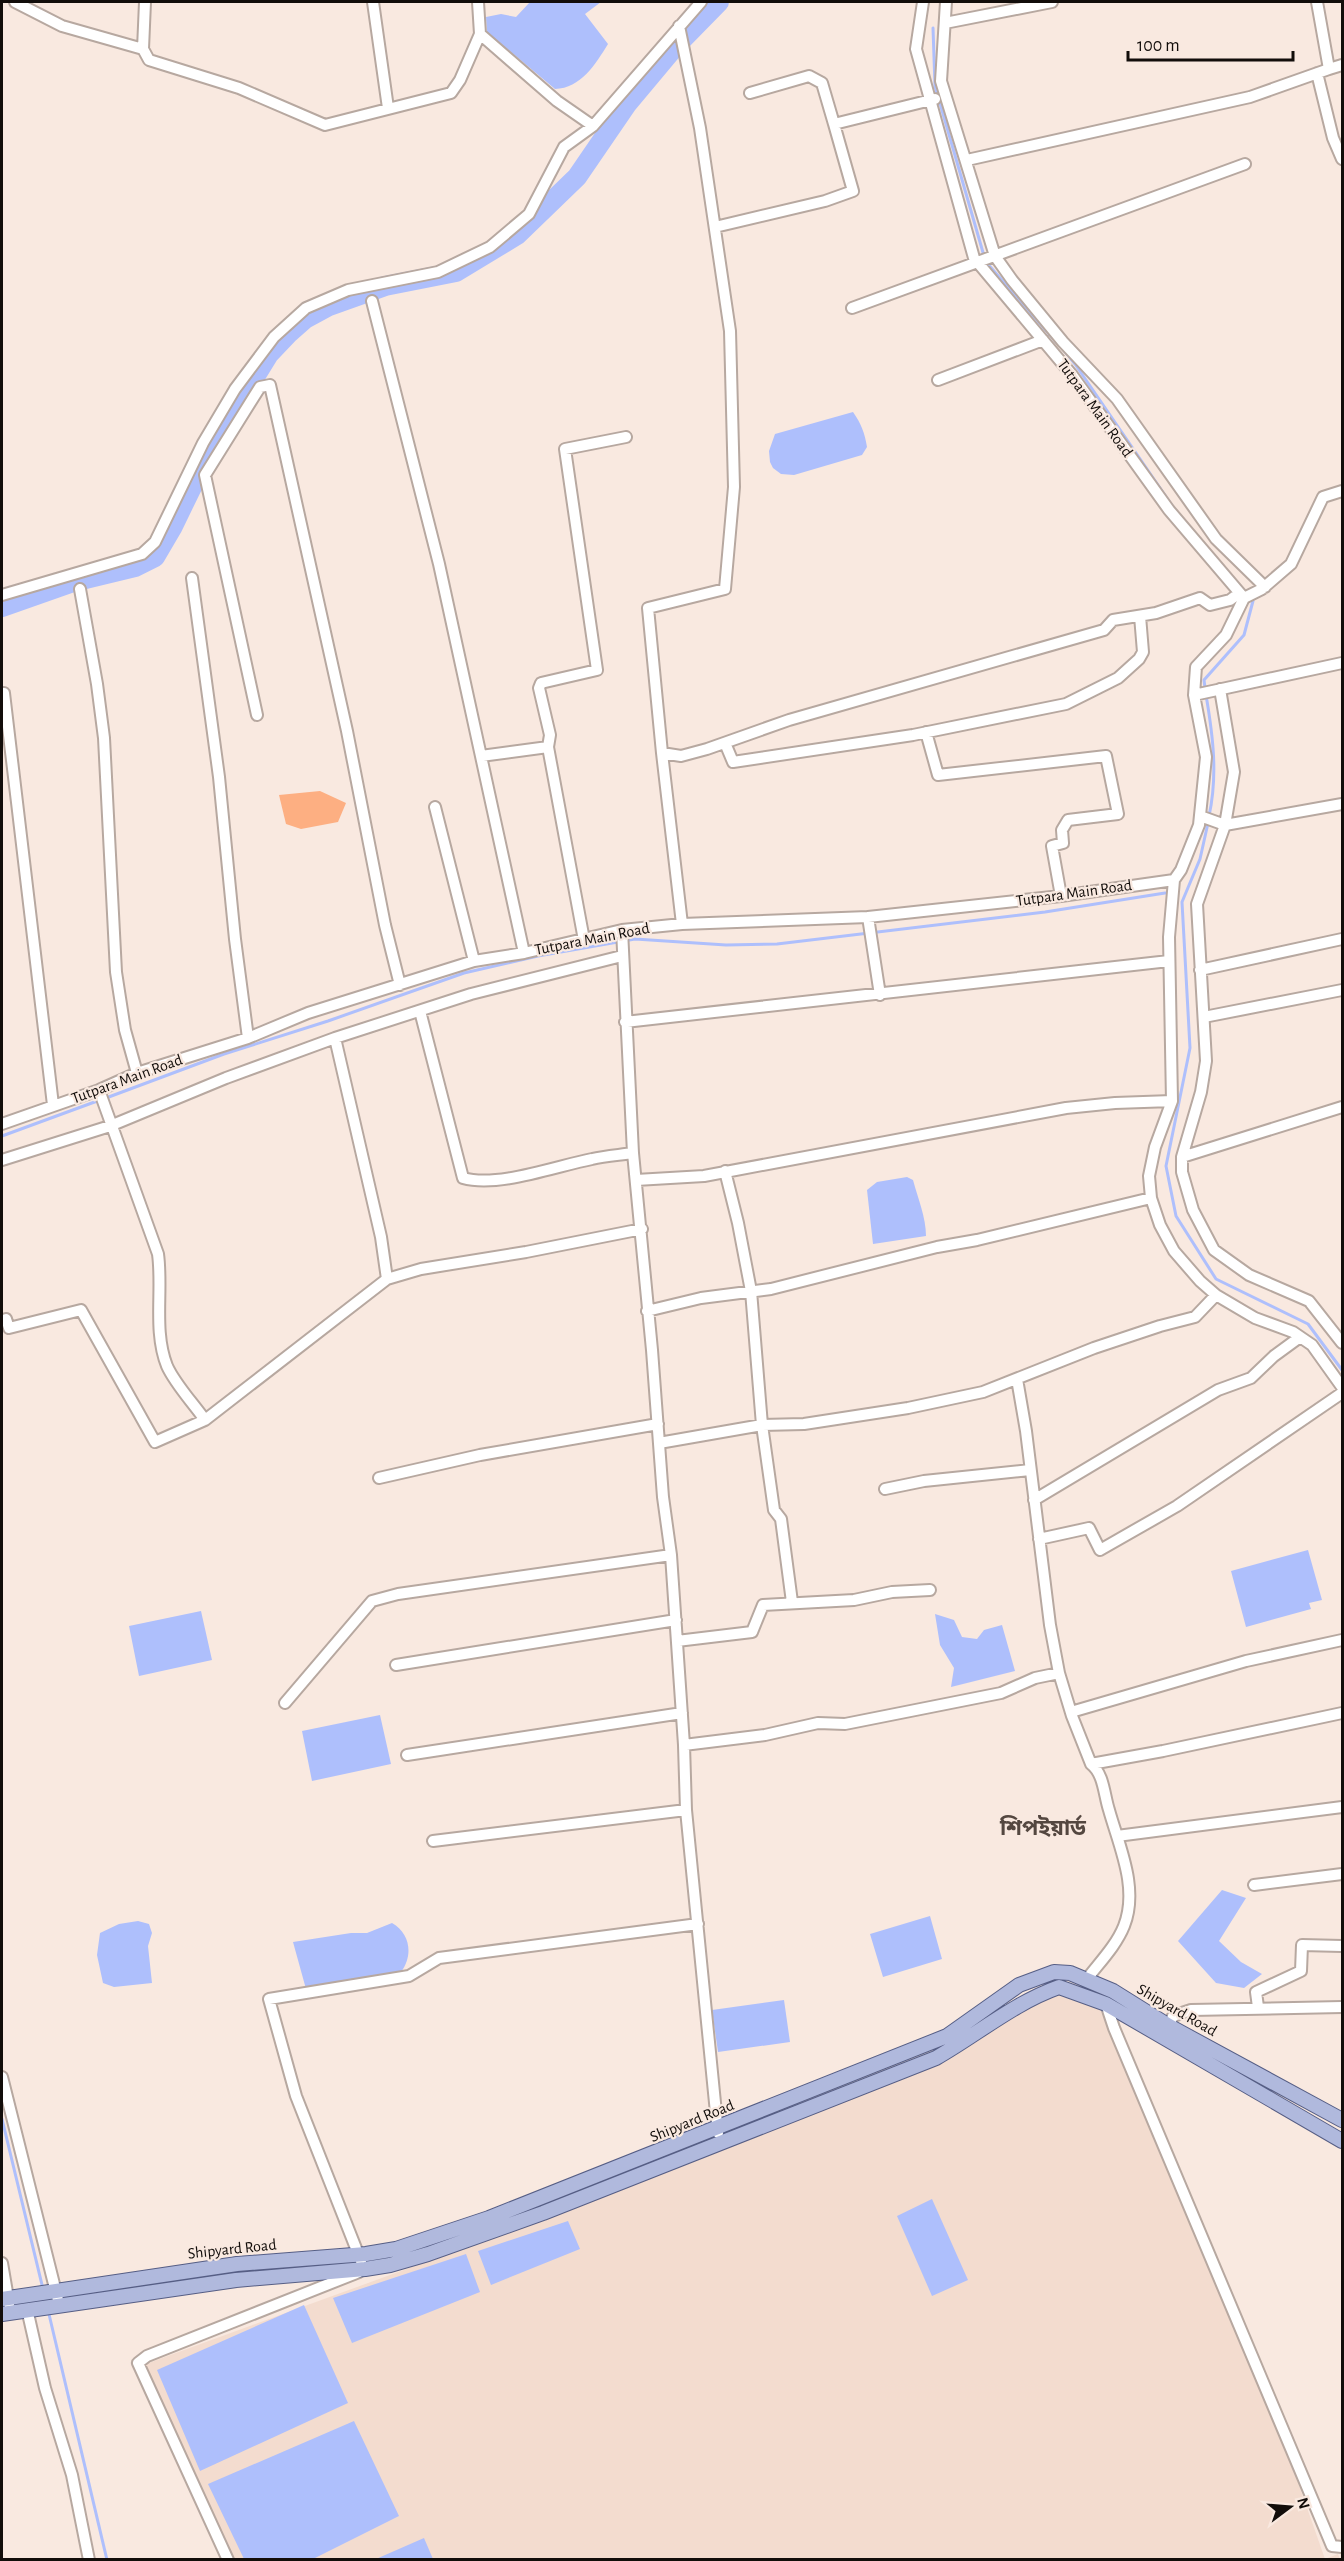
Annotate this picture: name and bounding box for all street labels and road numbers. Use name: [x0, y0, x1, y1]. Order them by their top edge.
street label: Tutpara Main Road: [1054, 356, 1136, 460]
street label: Tutpara Main Road: [1015, 877, 1133, 909]
street label: Tutpara Main Road: [533, 920, 651, 958]
street label: Tutpara Main Road: [69, 1052, 185, 1106]
street label: Shipyard Road: [1134, 1981, 1220, 2040]
street label: Shipyard Road: [648, 2097, 737, 2146]
street label: Shipyard Road: [187, 2236, 277, 2263]

